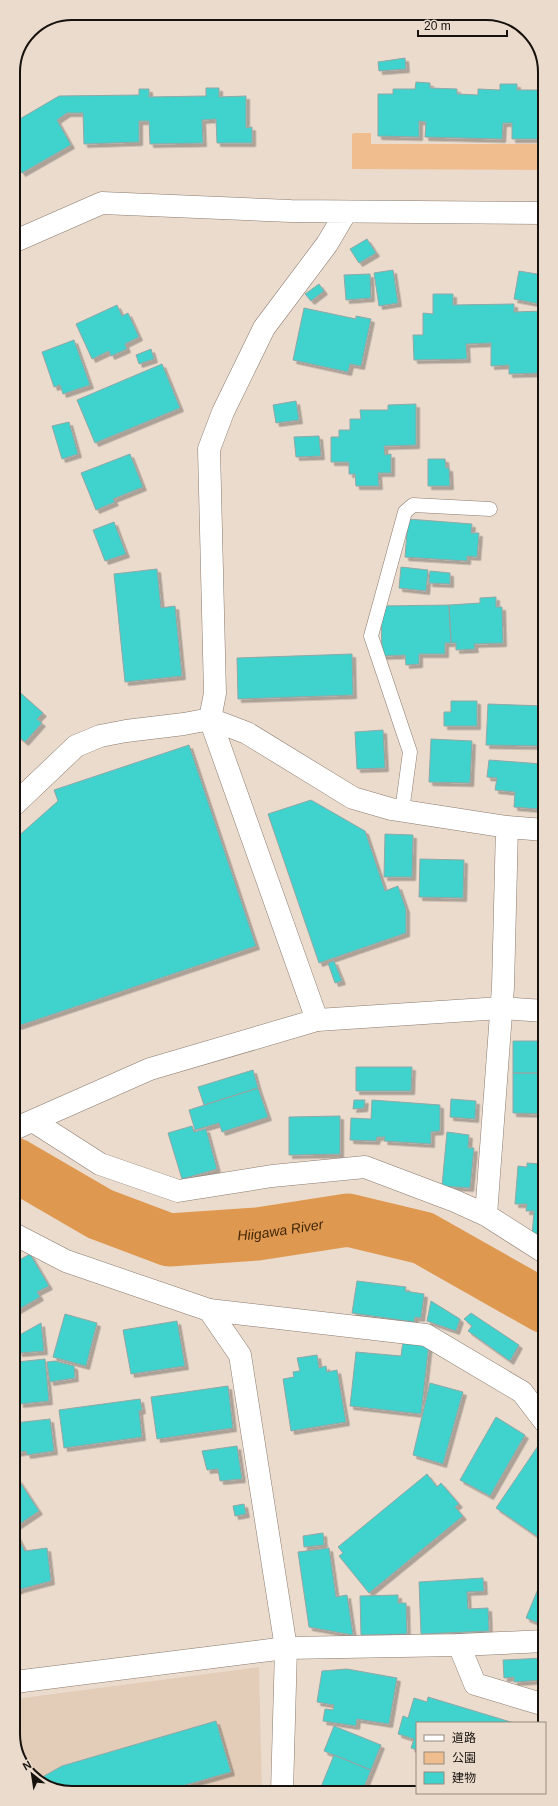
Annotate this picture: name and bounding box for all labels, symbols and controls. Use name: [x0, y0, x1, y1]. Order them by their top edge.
scale bar: [418, 12, 507, 38]
text: 20 m: [424, 19, 451, 33]
water label: Hiigawa River: [237, 1216, 326, 1243]
legend: [416, 1722, 546, 1794]
text: 道路: [452, 1731, 476, 1745]
text: 公園: [452, 1751, 476, 1765]
north arrow: [12, 1754, 52, 1794]
text: N: [21, 1758, 33, 1773]
text: 建物: [452, 1771, 476, 1785]

